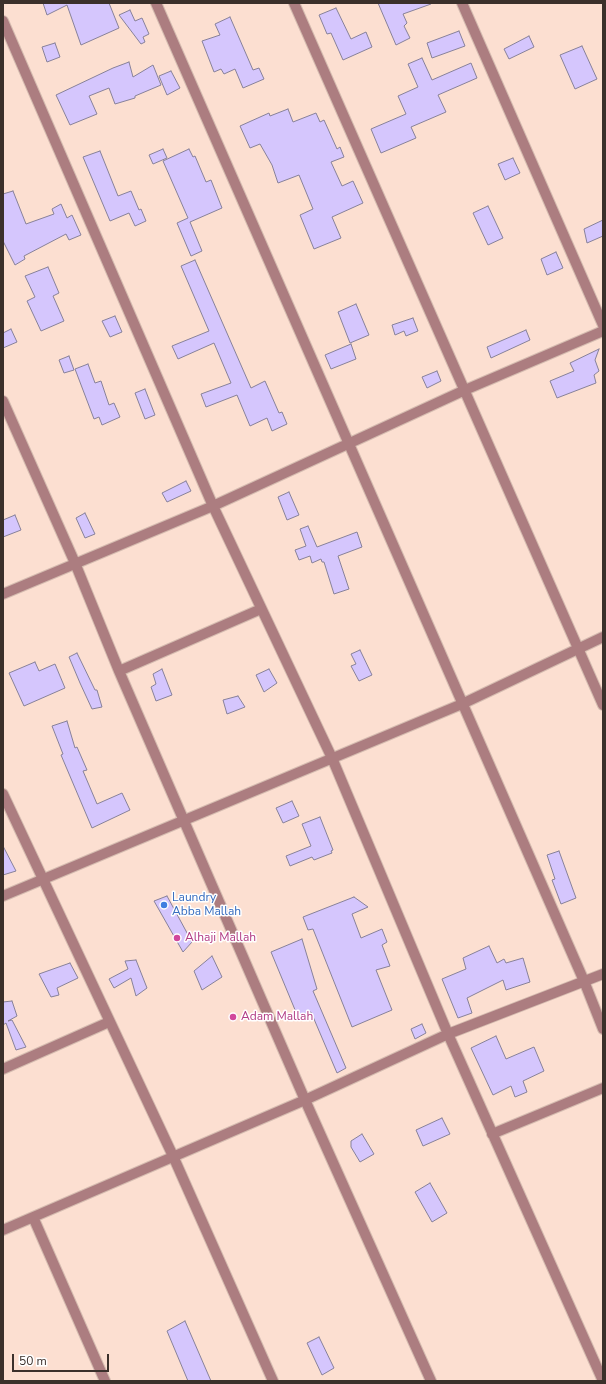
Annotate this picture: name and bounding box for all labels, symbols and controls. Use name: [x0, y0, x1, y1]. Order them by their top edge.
place label: Laundry Abba Mallah: [172, 891, 241, 919]
marker: Laundry Abba Mallah: [159, 900, 169, 910]
place label: Alhaji Mallah: [185, 931, 256, 945]
marker: Alhaji Mallah: [172, 933, 182, 943]
place label: Adam Mallah: [241, 1010, 313, 1024]
marker: Adam Mallah: [228, 1012, 238, 1022]
scale bar: [14, 1346, 111, 1372]
text: 50 m: [19, 1353, 47, 1369]

